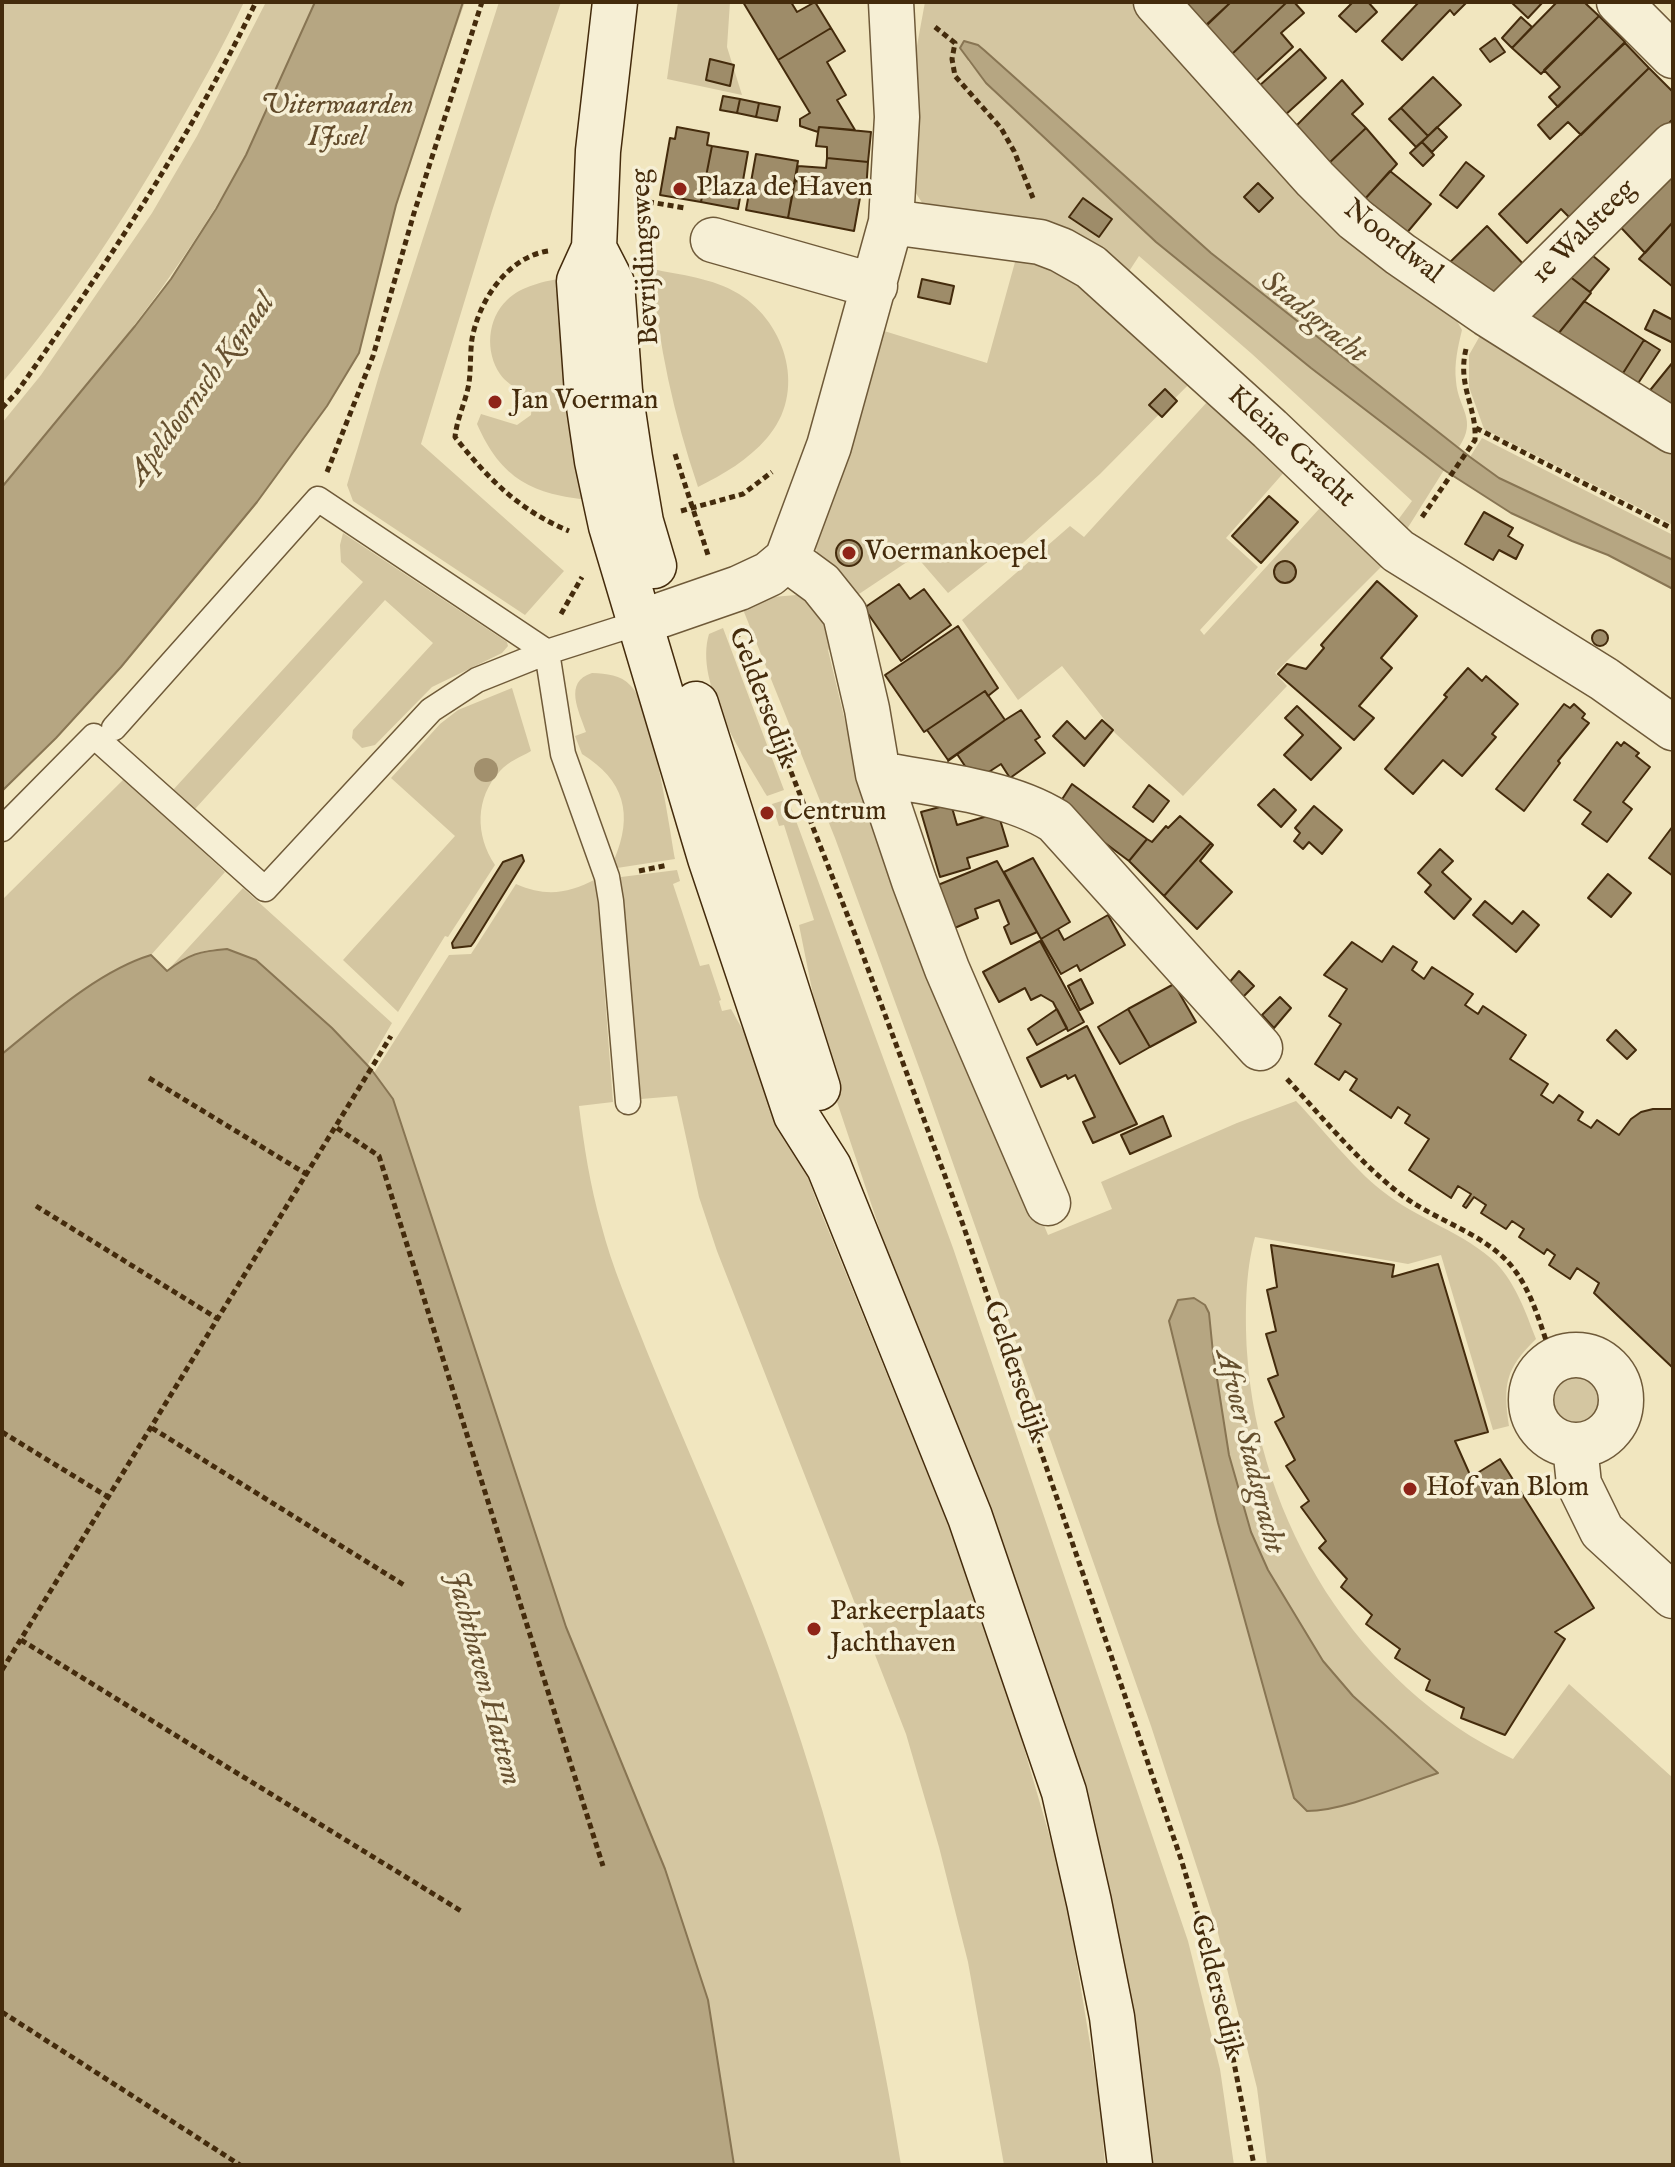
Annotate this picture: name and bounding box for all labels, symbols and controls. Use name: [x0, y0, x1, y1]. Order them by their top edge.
park label: Uiterwaarden IJssel: [260, 90, 414, 156]
street label: Bevrijdingsweg: [626, 168, 668, 346]
place label: Plaza de Haven: [696, 172, 873, 206]
street label: 1e Walsteeg: [1526, 174, 1644, 292]
marker: Plaza de Haven: [671, 180, 689, 198]
street label: Noordwal: [1336, 194, 1448, 292]
water label: Stadsgracht: [1252, 265, 1374, 373]
water label: Apeldoornsch Kanaal: [122, 287, 284, 493]
street label: Kleine Gracht: [1219, 380, 1361, 516]
place label: Jan Voerman: [511, 385, 659, 419]
marker: Jan Voerman: [486, 393, 504, 411]
place label: Voermankoepel: [865, 536, 1047, 570]
marker: Voermankoepel: [840, 544, 858, 562]
street label: Geldersedijk: [719, 623, 803, 773]
place label: Centrum: [783, 796, 887, 830]
marker: Centrum: [758, 804, 776, 822]
street label: Geldersedijk: [974, 1297, 1054, 1447]
water label: Afvoer Stadsgracht: [1205, 1346, 1291, 1558]
place label: Hof van Blom: [1426, 1472, 1589, 1506]
marker: Hof van Blom: [1401, 1480, 1419, 1498]
water label: Jachthaven Hattem: [436, 1568, 528, 1790]
place label: Parkeerplaats Jachthaven: [830, 1596, 985, 1662]
marker: Parkeerplaats Jachthaven: [805, 1620, 823, 1638]
street label: Geldersedijk: [1181, 1911, 1249, 2063]

